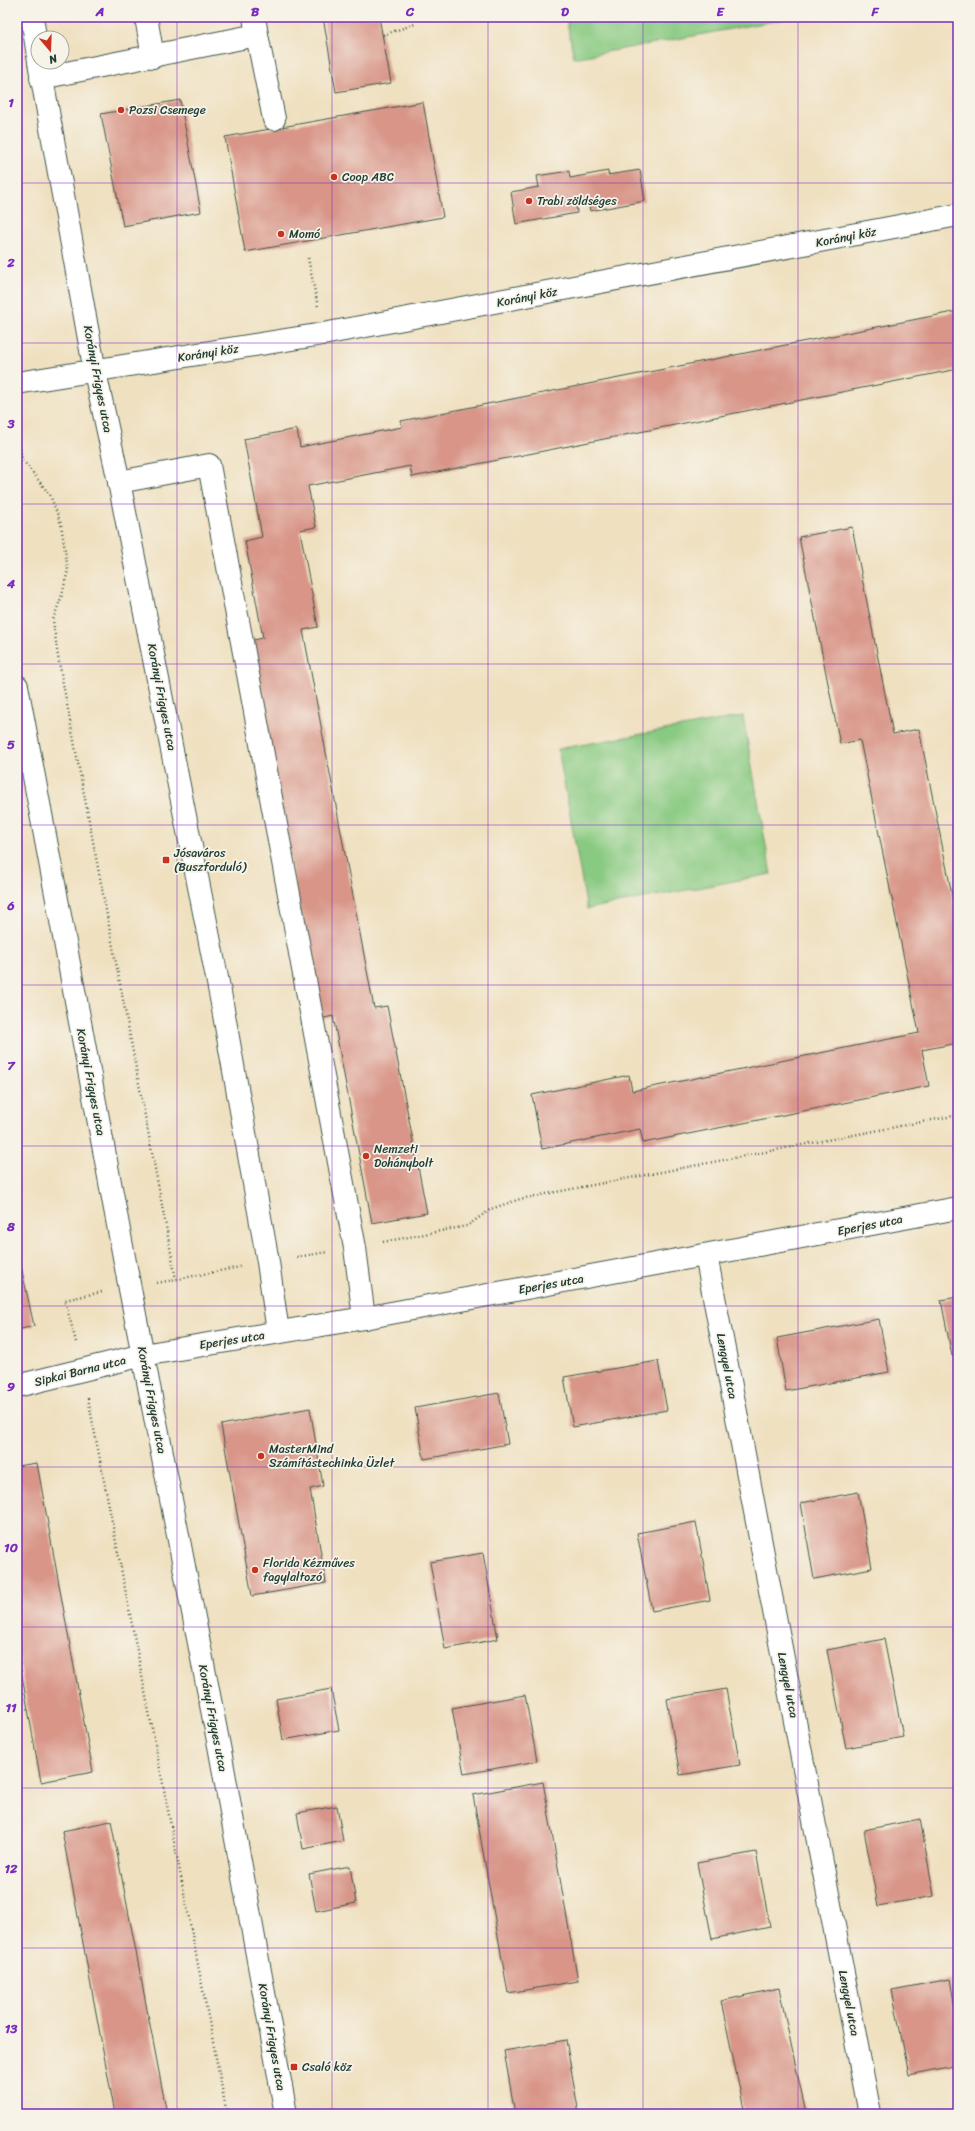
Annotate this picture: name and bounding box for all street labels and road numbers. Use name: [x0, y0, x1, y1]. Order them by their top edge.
street label: Korányi köz: [814, 220, 879, 254]
street label: Korányi köz: [495, 280, 560, 314]
street label: Korányi Frigyes utca: [77, 323, 119, 435]
street label: Korányi köz: [176, 337, 240, 369]
street label: Korányi Frigyes utca: [141, 641, 183, 753]
street label: Korányi Frigyes utca: [70, 1026, 112, 1138]
street label: Eperjes utca: [835, 1208, 905, 1242]
street label: Eperjes utca: [517, 1267, 585, 1301]
street label: Eperjes utca: [198, 1324, 266, 1356]
street label: Lengyel utca: [710, 1331, 744, 1401]
street label: Korányi Frigyes utca: [131, 1344, 173, 1456]
street label: Sipkai Barna utca: [32, 1349, 128, 1393]
street label: Lengyel utca: [771, 1650, 805, 1720]
street label: Korányi Frigyes utca: [192, 1662, 234, 1774]
street label: Lengyel utca: [832, 1968, 866, 2038]
street label: Korányi Frigyes utca: [252, 1981, 292, 2093]

